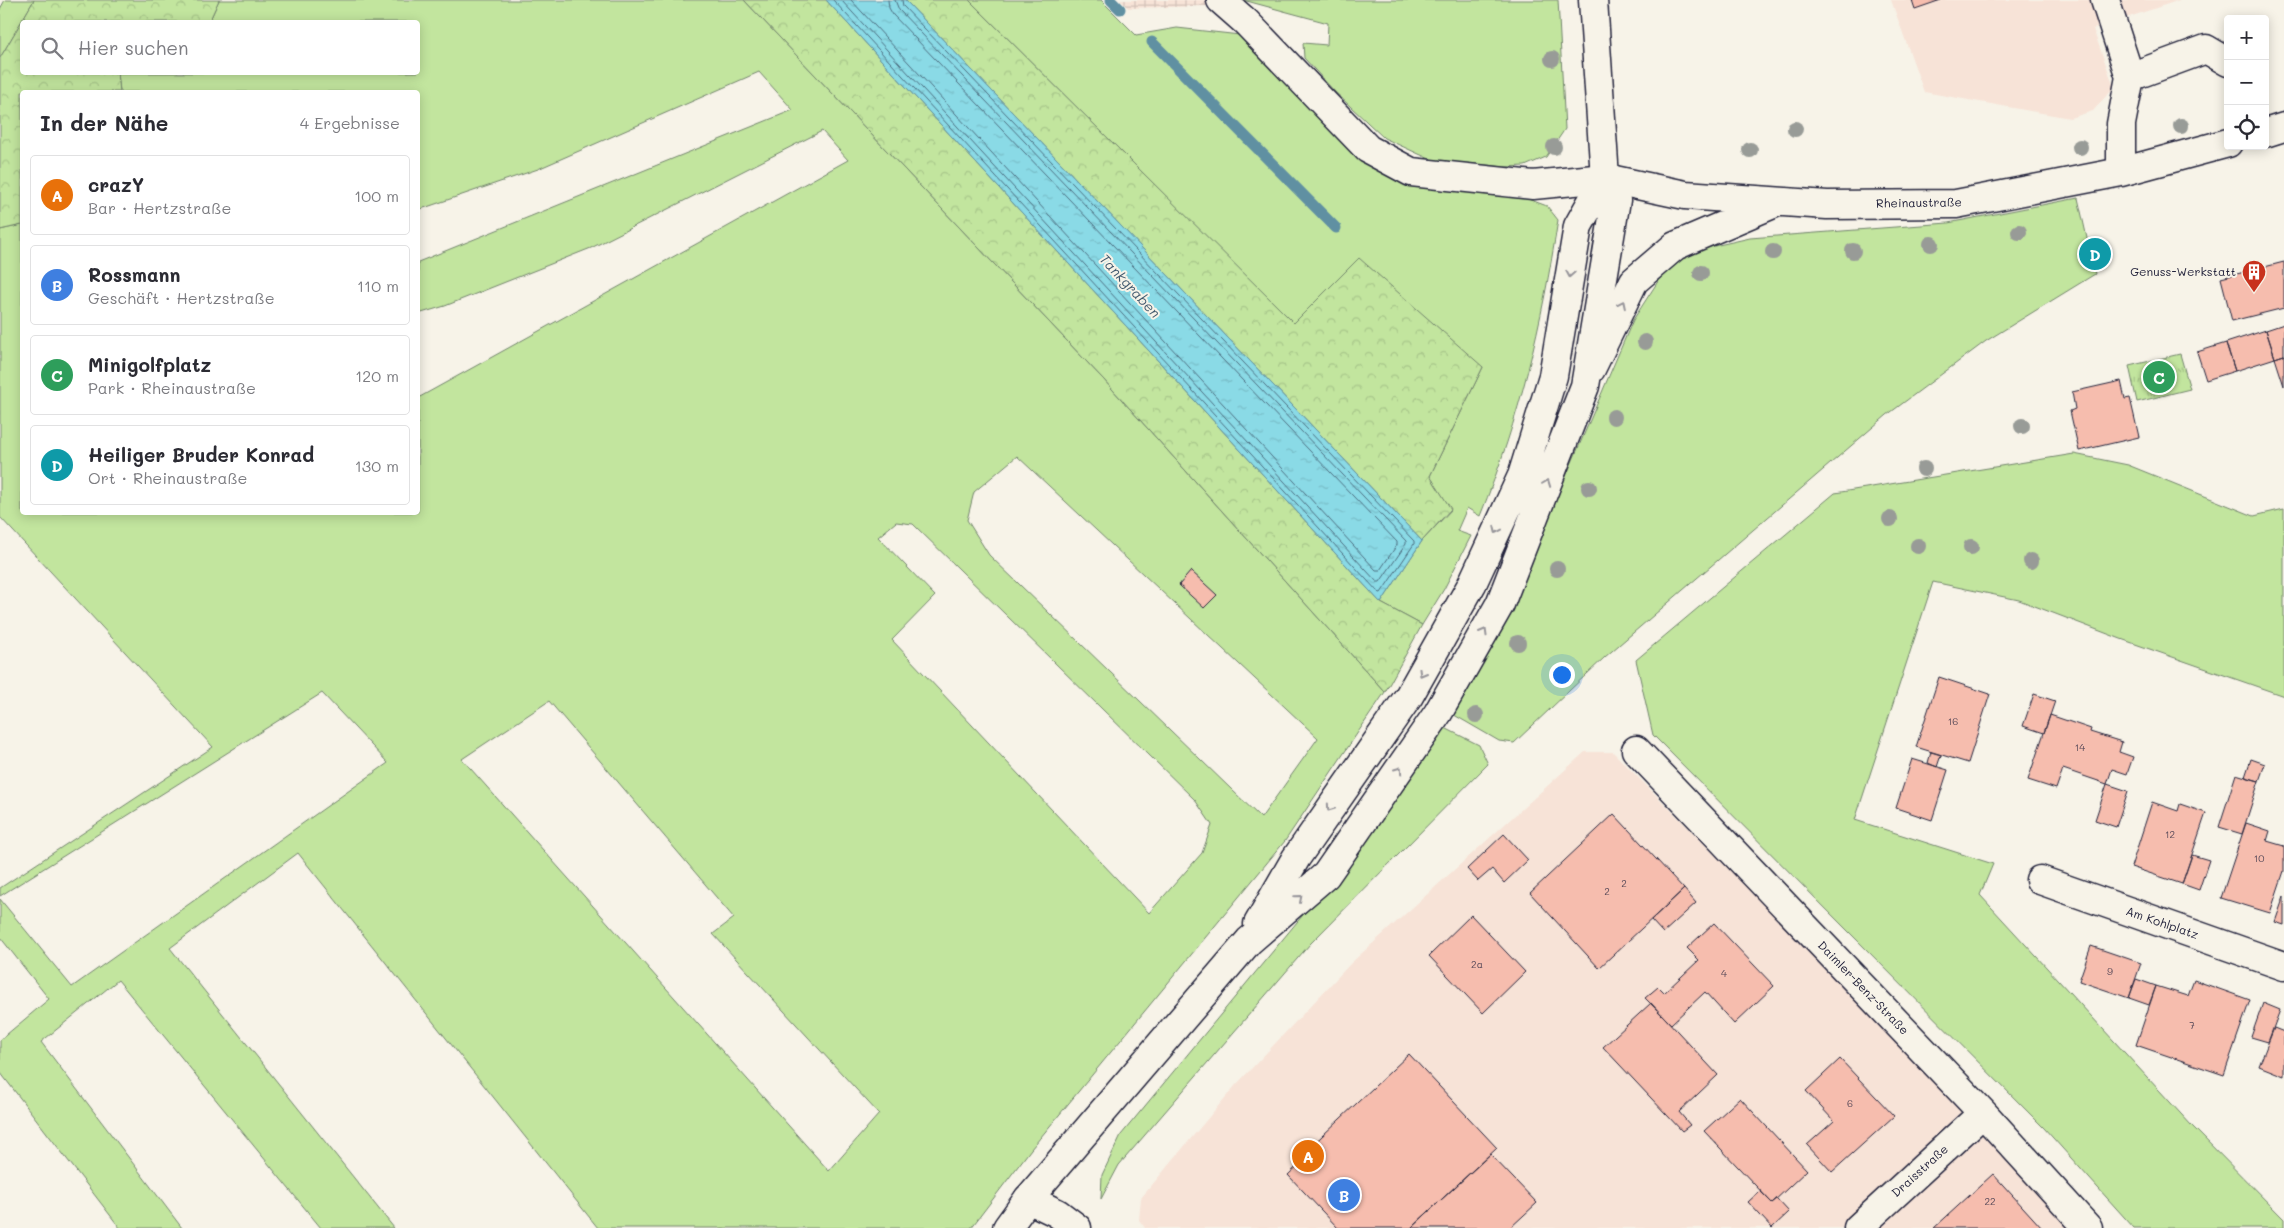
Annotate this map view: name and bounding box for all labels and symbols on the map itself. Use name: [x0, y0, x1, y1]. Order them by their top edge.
street label: Rheinaustraße: [1876, 193, 1962, 211]
pin: D: [2079, 235, 2111, 273]
water label: Tankgraben: [1096, 250, 1165, 322]
building icon: Genuss-Werkstatt: [2241, 259, 2267, 293]
place label: Genuss-Werkstatt: [2130, 263, 2236, 279]
one-way arrow: [1565, 269, 1575, 278]
one-way arrow: [1616, 300, 1627, 309]
pin: C: [2143, 358, 2175, 396]
one-way arrow: [1541, 479, 1551, 488]
one-way arrow: [1493, 525, 1503, 534]
one-way arrow: [1478, 629, 1488, 638]
your location: [1549, 662, 1575, 688]
one-way arrow: [1418, 668, 1428, 677]
house number: 16: [1948, 714, 1958, 728]
house number: 14: [2075, 740, 2085, 754]
one-way arrow: [1392, 766, 1402, 775]
one-way arrow: [1327, 802, 1336, 812]
house number: 12: [2165, 827, 2175, 841]
house number: 10: [2254, 851, 2264, 865]
house number: 2: [1621, 876, 1627, 890]
house number: 2: [1604, 884, 1610, 898]
one-way arrow: [1294, 894, 1303, 903]
street label: Am Kohlplatz: [2124, 902, 2201, 942]
street label: Daimler-Benz-Straße: [1815, 937, 1913, 1038]
house number: 2a: [1471, 957, 1483, 971]
house number: 9: [2107, 964, 2113, 978]
house number: 4: [1721, 966, 1727, 980]
house number: 7: [2189, 1018, 2195, 1032]
house number: 6: [1847, 1096, 1853, 1110]
pin: A: [1292, 1137, 1324, 1175]
street label: Draisstraße: [1888, 1141, 1951, 1200]
pin: B: [1328, 1176, 1360, 1214]
house number: 22: [1984, 1194, 1996, 1208]

